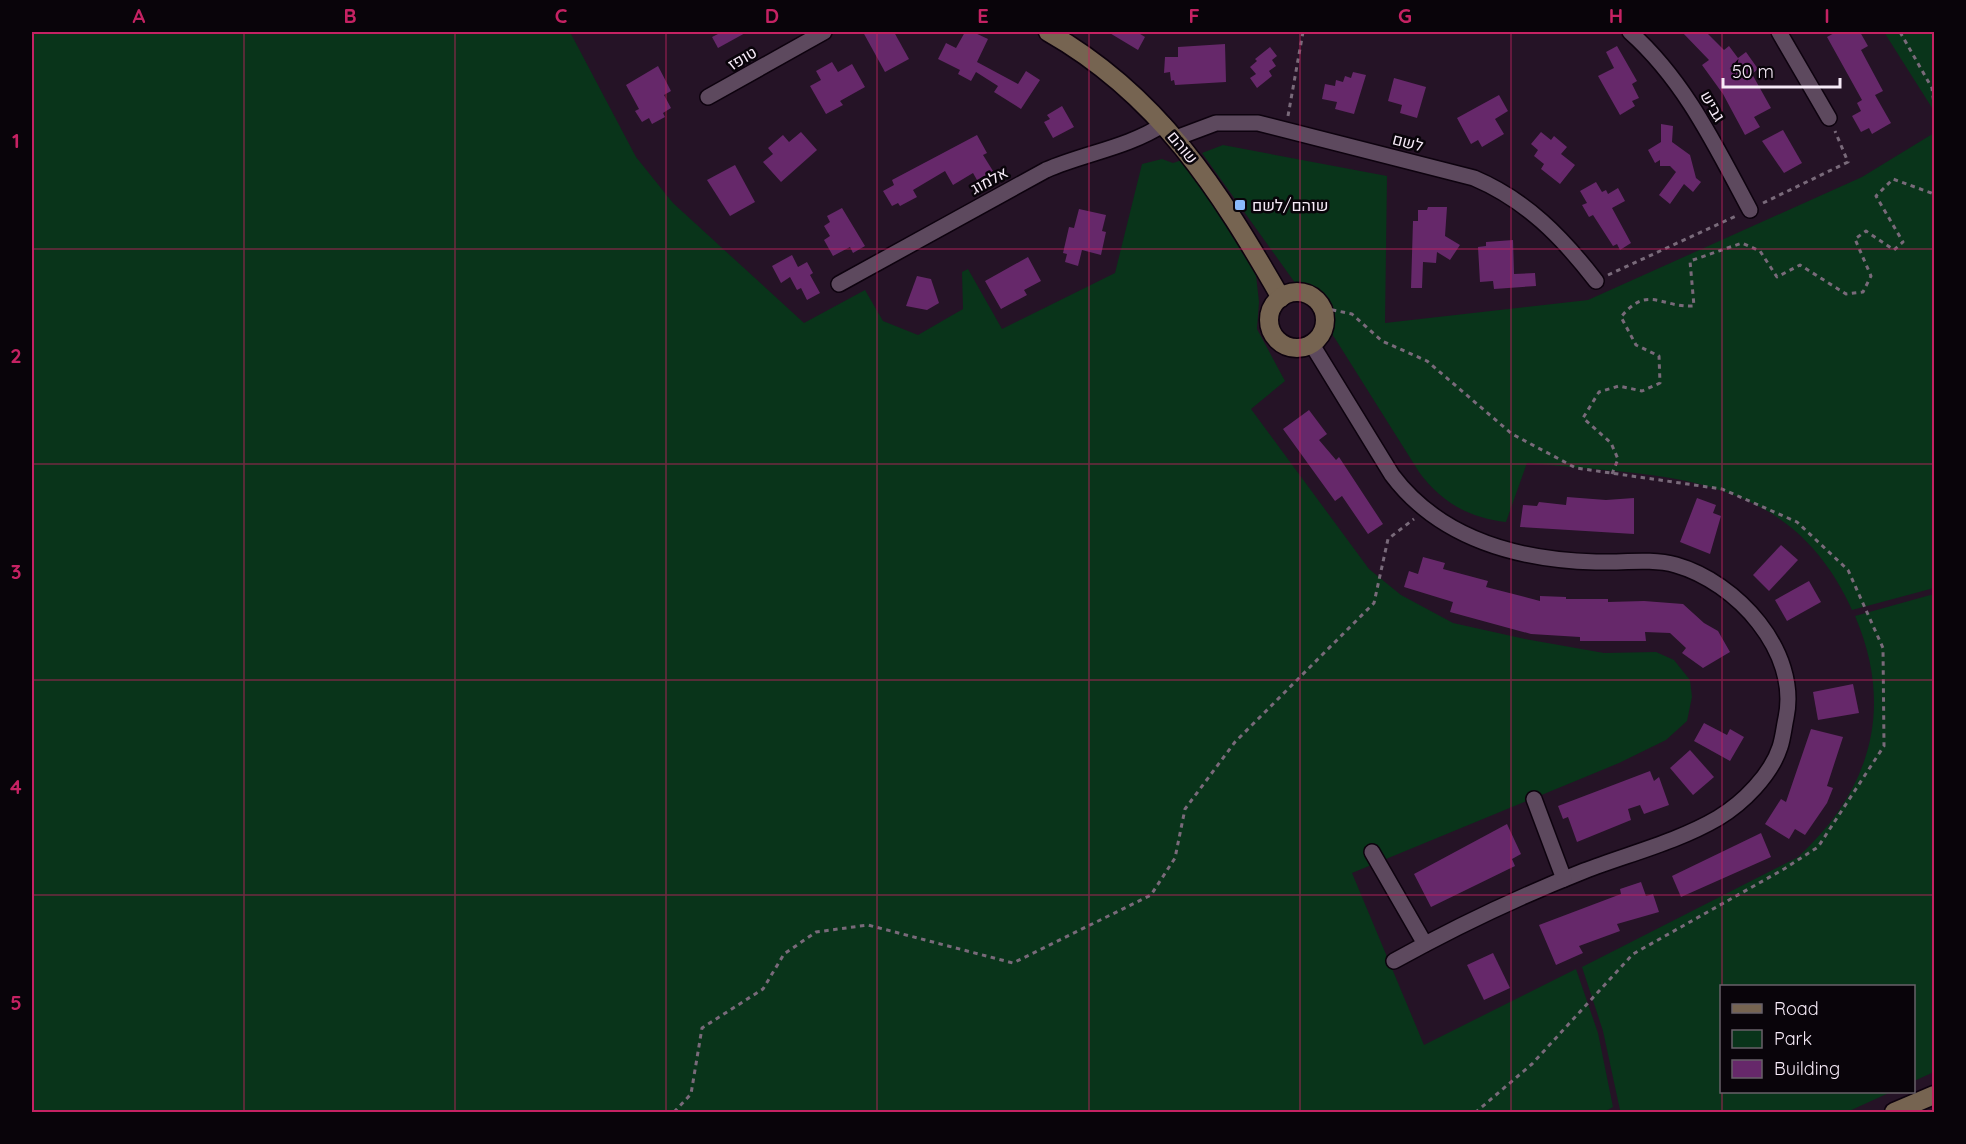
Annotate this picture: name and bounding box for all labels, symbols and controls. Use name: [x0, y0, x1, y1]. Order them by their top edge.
text: A: [133, 3, 146, 28]
text: B: [343, 3, 357, 28]
text: C: [555, 3, 568, 28]
text: D: [765, 3, 779, 28]
text: E: [977, 3, 989, 28]
text: F: [1188, 3, 1200, 28]
text: G: [1398, 3, 1412, 28]
text: H: [1609, 3, 1623, 28]
text: I: [1824, 3, 1830, 28]
street label: טופז: [724, 42, 760, 74]
scale bar: [1723, 51, 1840, 89]
text: 50 m: [1732, 60, 1774, 83]
street label: גביש: [1696, 87, 1730, 125]
street label: שוהם: [1163, 126, 1203, 168]
text: 1: [12, 128, 20, 153]
street label: לשם: [1390, 129, 1426, 155]
street label: אלמוג: [967, 162, 1011, 198]
place label: שוהם/לשם: [1252, 195, 1328, 215]
marker: שוהם/לשם: [1233, 198, 1247, 212]
text: 2: [10, 343, 22, 368]
text: 3: [11, 559, 21, 584]
text: 4: [10, 774, 22, 799]
legend: [1720, 985, 1915, 1093]
text: 5: [10, 990, 22, 1015]
text: Road: [1774, 997, 1819, 1020]
text: Park: [1774, 1027, 1812, 1050]
text: Building: [1774, 1057, 1840, 1080]

